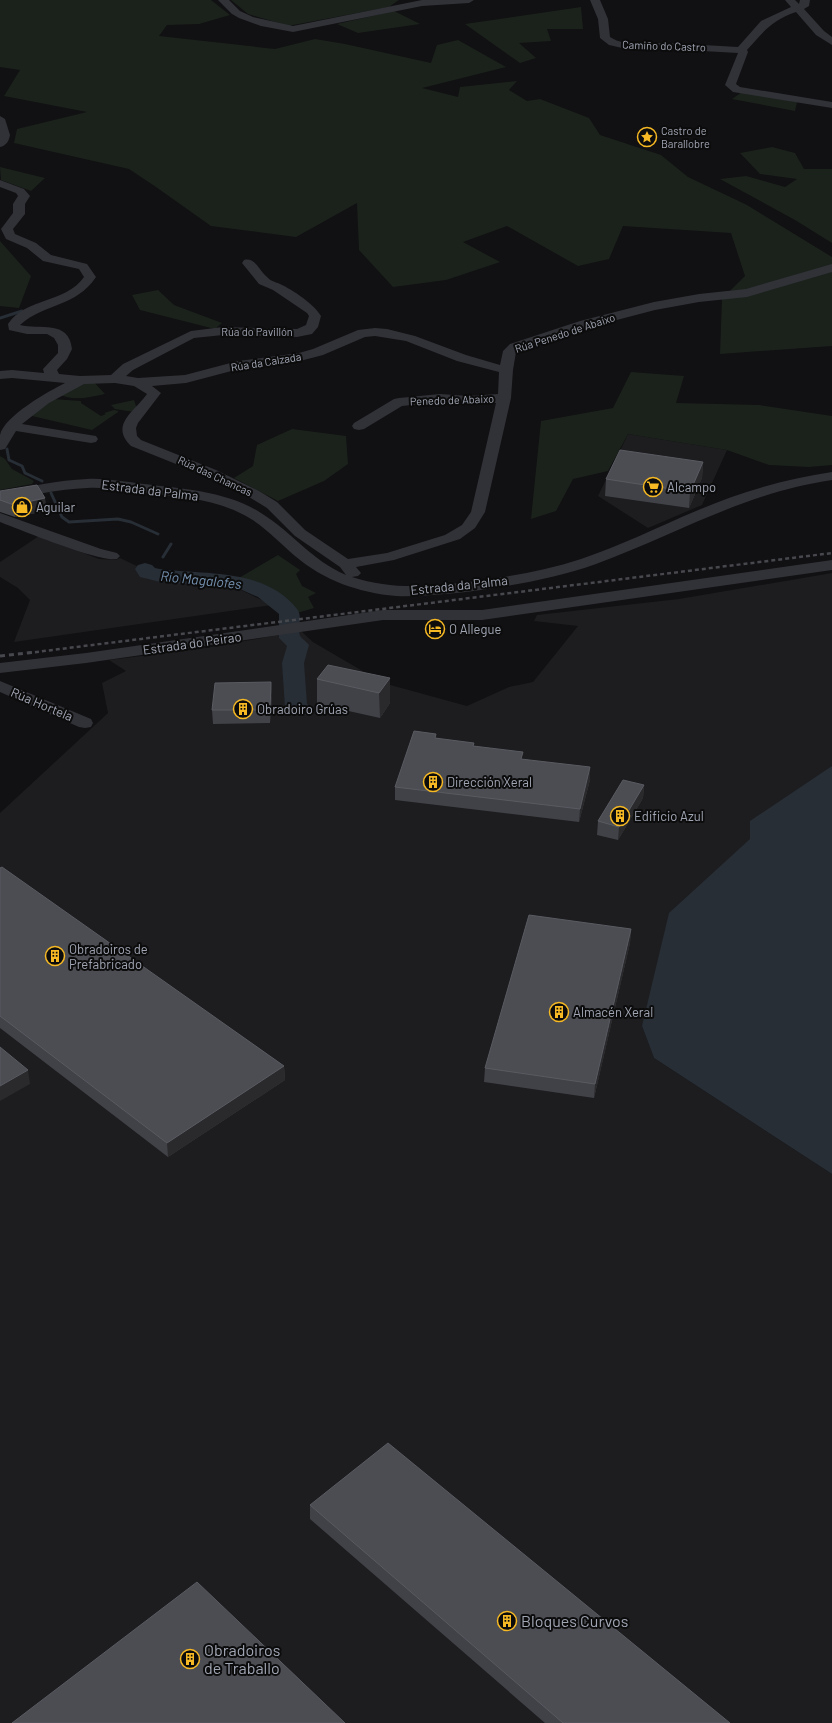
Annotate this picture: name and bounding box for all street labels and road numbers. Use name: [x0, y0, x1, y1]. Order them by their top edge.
street label: Camiño do Castro: [622, 38, 706, 53]
street label: Rúa Penedo de Abaixo: [513, 310, 617, 355]
street label: Rúa do Pavillón: [221, 325, 293, 338]
street label: Rúa da Calzada: [230, 350, 302, 373]
street label: Penedo de Abaixo: [410, 392, 494, 407]
street label: Rúa das Chancas: [176, 453, 254, 498]
street label: Estrada da Palma: [101, 476, 199, 504]
street label: Estrada da Palma: [410, 572, 508, 598]
street label: Estrada do Peirao: [142, 628, 242, 658]
street label: Rúa Hortela: [9, 684, 75, 724]

